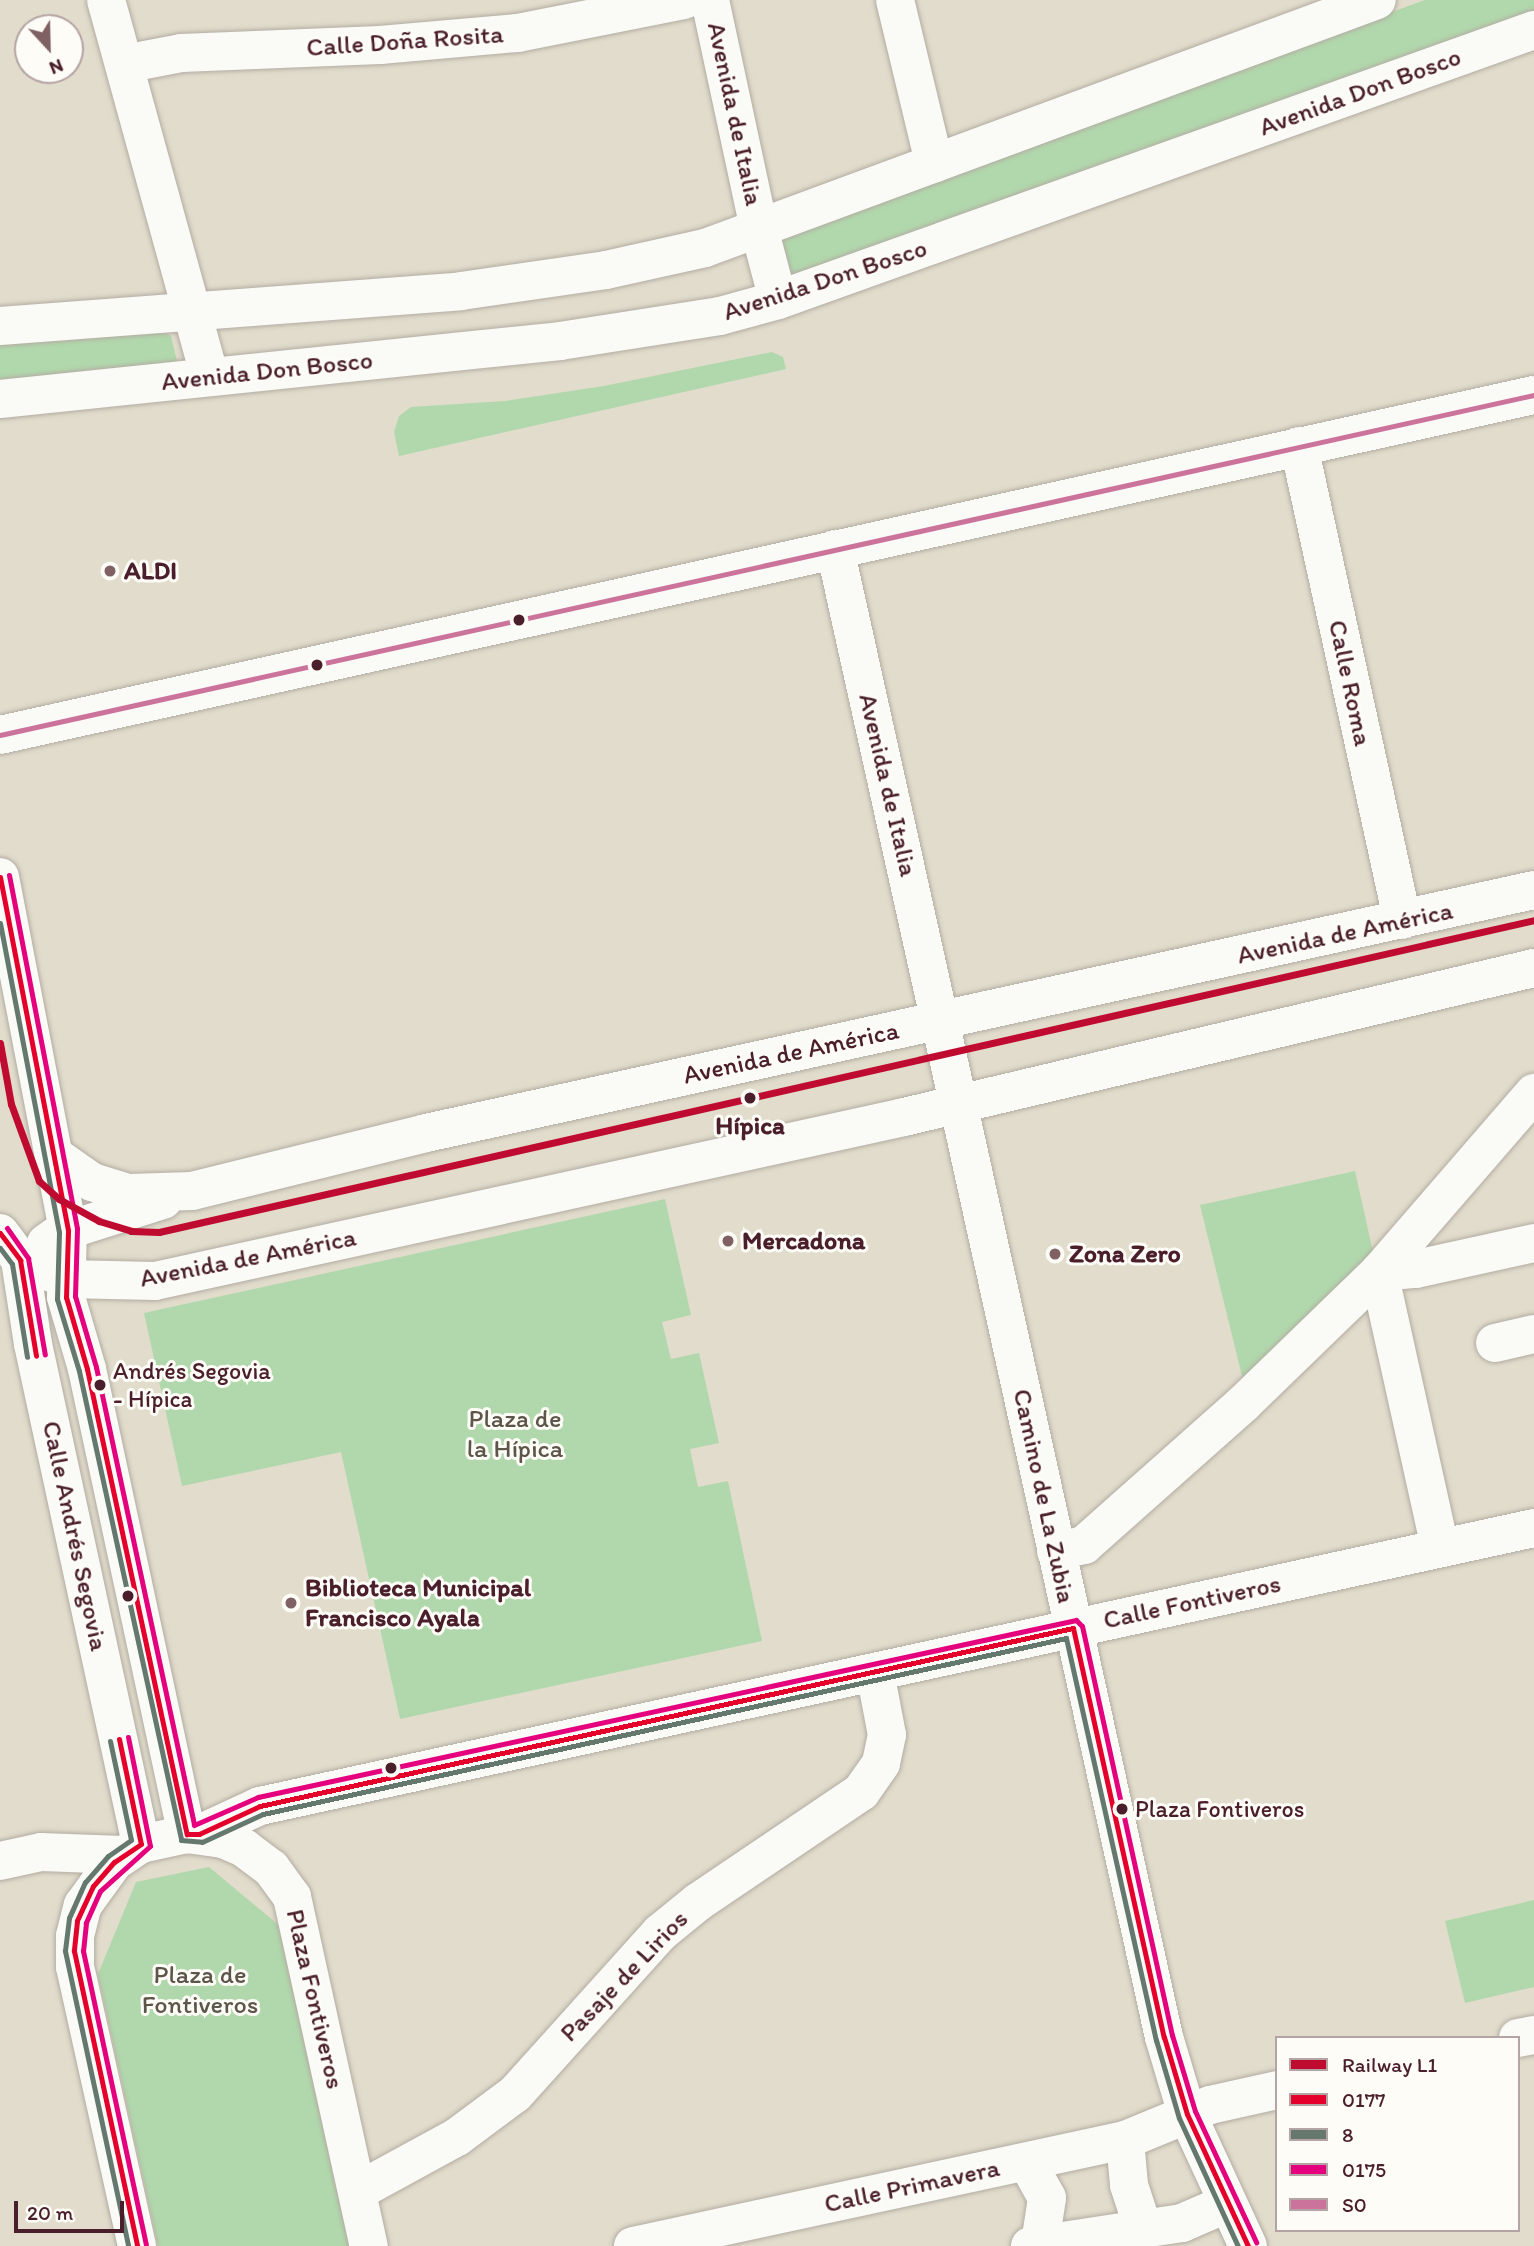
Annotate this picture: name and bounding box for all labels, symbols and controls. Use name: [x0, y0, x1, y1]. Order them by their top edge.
north arrow: [14, 14, 84, 84]
street label: Calle Doña Rosita: [305, 19, 505, 63]
street label: Avenida de Italia: [700, 19, 770, 209]
street label: Avenida Don Bosco: [1255, 41, 1465, 143]
text: N: [46, 54, 67, 80]
street label: Avenida Don Bosco: [719, 232, 931, 328]
street label: Avenida Don Bosco: [160, 344, 374, 398]
place label: ALDI: [124, 555, 177, 587]
marker: ALDI: [102, 563, 118, 579]
unlabelled marker: [512, 613, 526, 627]
street label: Calle Roma: [1322, 618, 1378, 748]
unlabelled marker: [310, 658, 324, 672]
street label: Avenida de Italia: [852, 690, 924, 880]
street label: Avenida de América: [1234, 895, 1456, 971]
street label: Avenida de América: [680, 1015, 902, 1091]
marker: Hípica: [740, 1088, 760, 1108]
place label: Hípica: [715, 1110, 785, 1142]
street label: Avenida de América: [137, 1222, 359, 1294]
place label: Mercadona: [742, 1225, 865, 1257]
marker: Mercadona: [720, 1233, 736, 1249]
place label: Zona Zero: [1069, 1238, 1181, 1270]
marker: Zona Zero: [1047, 1246, 1063, 1262]
place label: Andrés Segovia - Hípica: [113, 1357, 271, 1413]
marker: Andrés Segovia - Hípica: [93, 1378, 107, 1392]
street label: Camino de La Zubia: [1006, 1385, 1082, 1607]
park label: Plaza de la Hípica: [467, 1403, 563, 1464]
street label: Calle Andrés Segovia: [35, 1418, 115, 1654]
street label: Calle Fontiveros: [1101, 1568, 1283, 1636]
place label: Biblioteca Municipal Francisco Ayala: [305, 1572, 531, 1634]
unlabelled marker: [121, 1589, 135, 1603]
marker: Biblioteca Municipal Francisco Ayala: [283, 1595, 299, 1611]
unlabelled marker: [384, 1761, 398, 1775]
place label: Plaza Fontiveros: [1135, 1795, 1304, 1823]
marker: Plaza Fontiveros: [1115, 1802, 1129, 1816]
street label: Pasaje de Lirios: [553, 1904, 695, 2048]
street label: Plaza Fontiveros: [279, 1906, 351, 2092]
park label: Plaza de Fontiveros: [142, 1959, 258, 2021]
legend: [1275, 2036, 1520, 2232]
text: Railway L1: [1342, 2052, 1437, 2077]
text: 0177: [1342, 2087, 1386, 2112]
text: 8: [1342, 2122, 1354, 2147]
street label: Calle Primavera: [822, 2152, 1002, 2220]
text: 0175: [1342, 2157, 1386, 2182]
scale bar: [18, 2186, 128, 2230]
text: S0: [1342, 2192, 1367, 2217]
text: 20 m: [27, 2200, 73, 2225]

